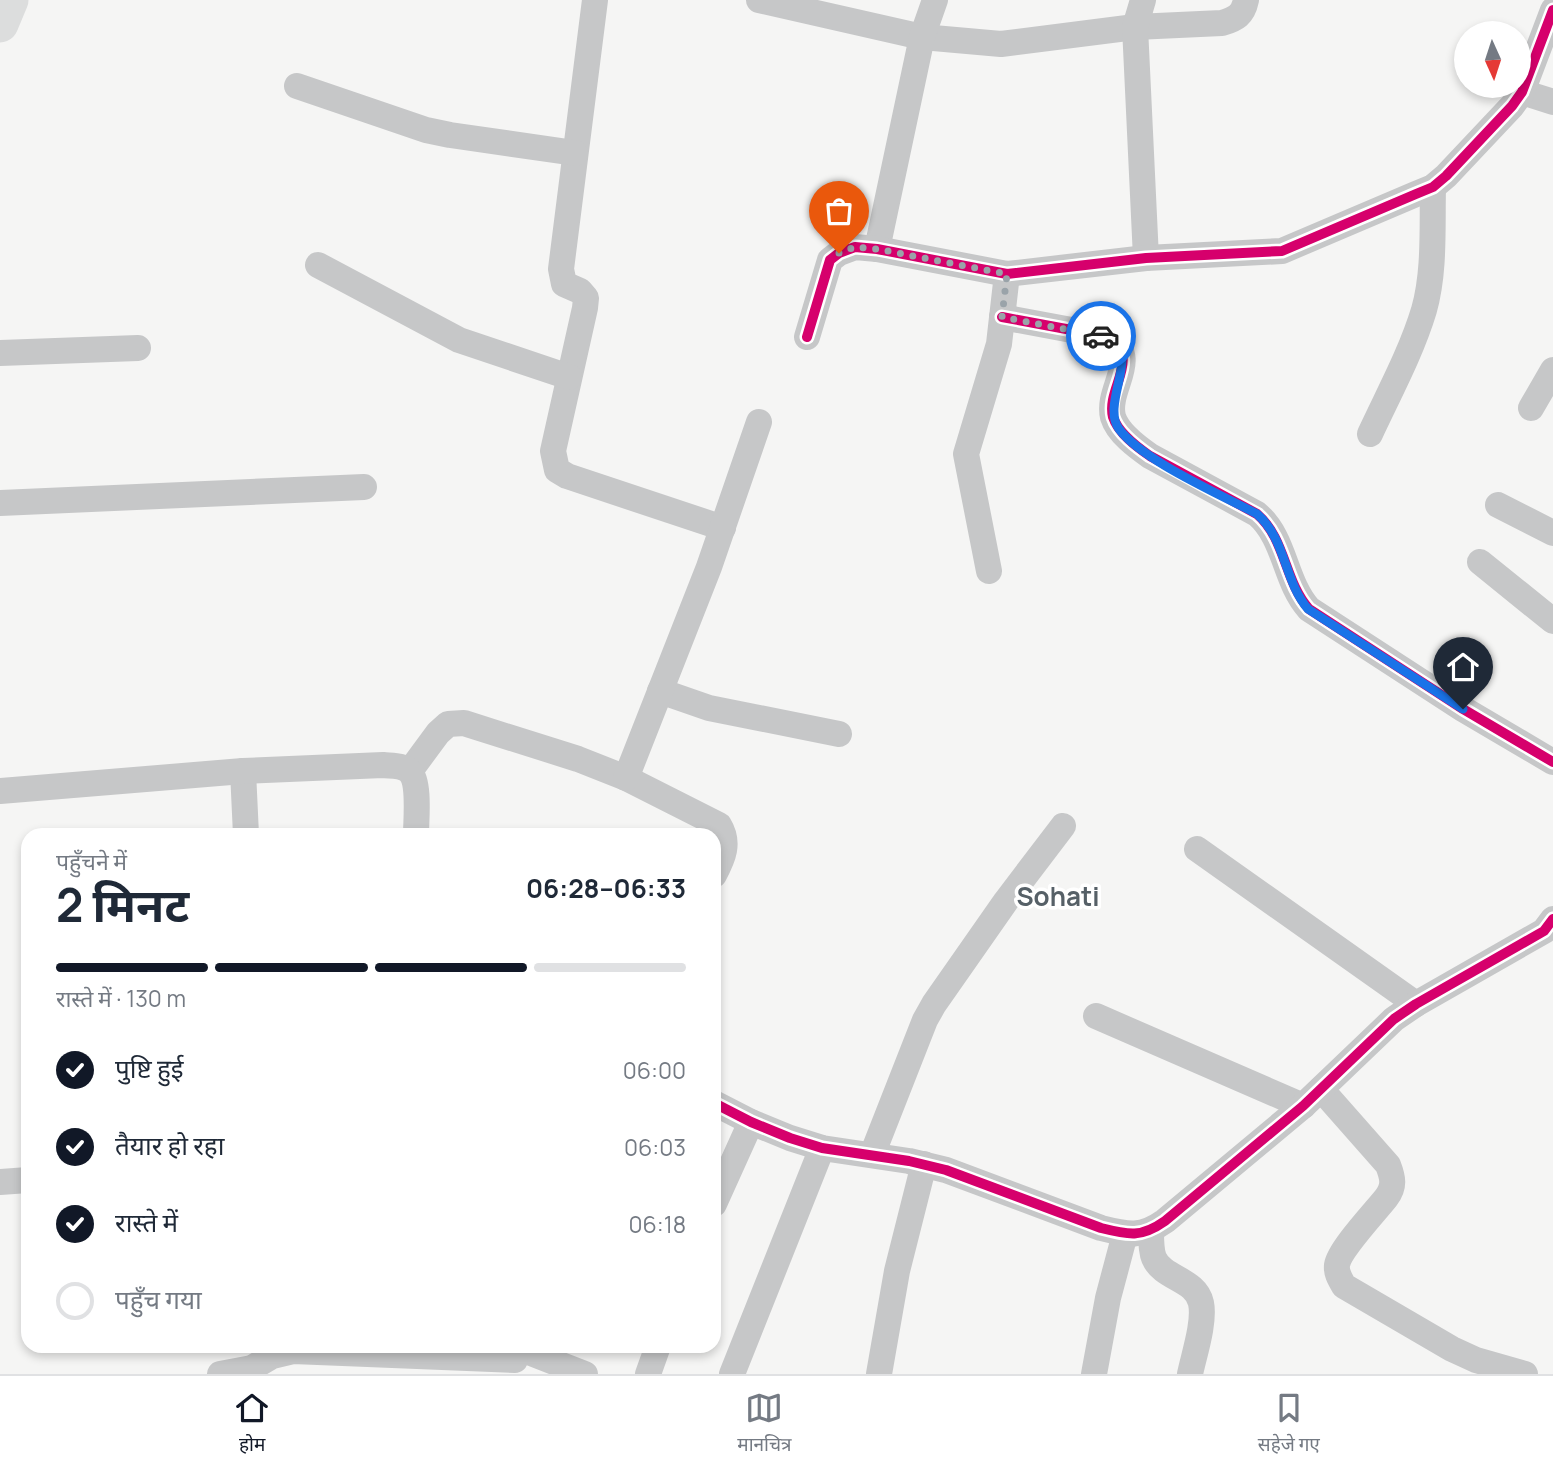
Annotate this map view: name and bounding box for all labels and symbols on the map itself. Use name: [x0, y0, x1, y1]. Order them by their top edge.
north arrow: [1454, 21, 1531, 98]
pin: [809, 181, 869, 253]
courier: [1066, 301, 1136, 371]
pin: [1433, 637, 1493, 709]
district label: Sohati: [1017, 878, 1099, 914]

